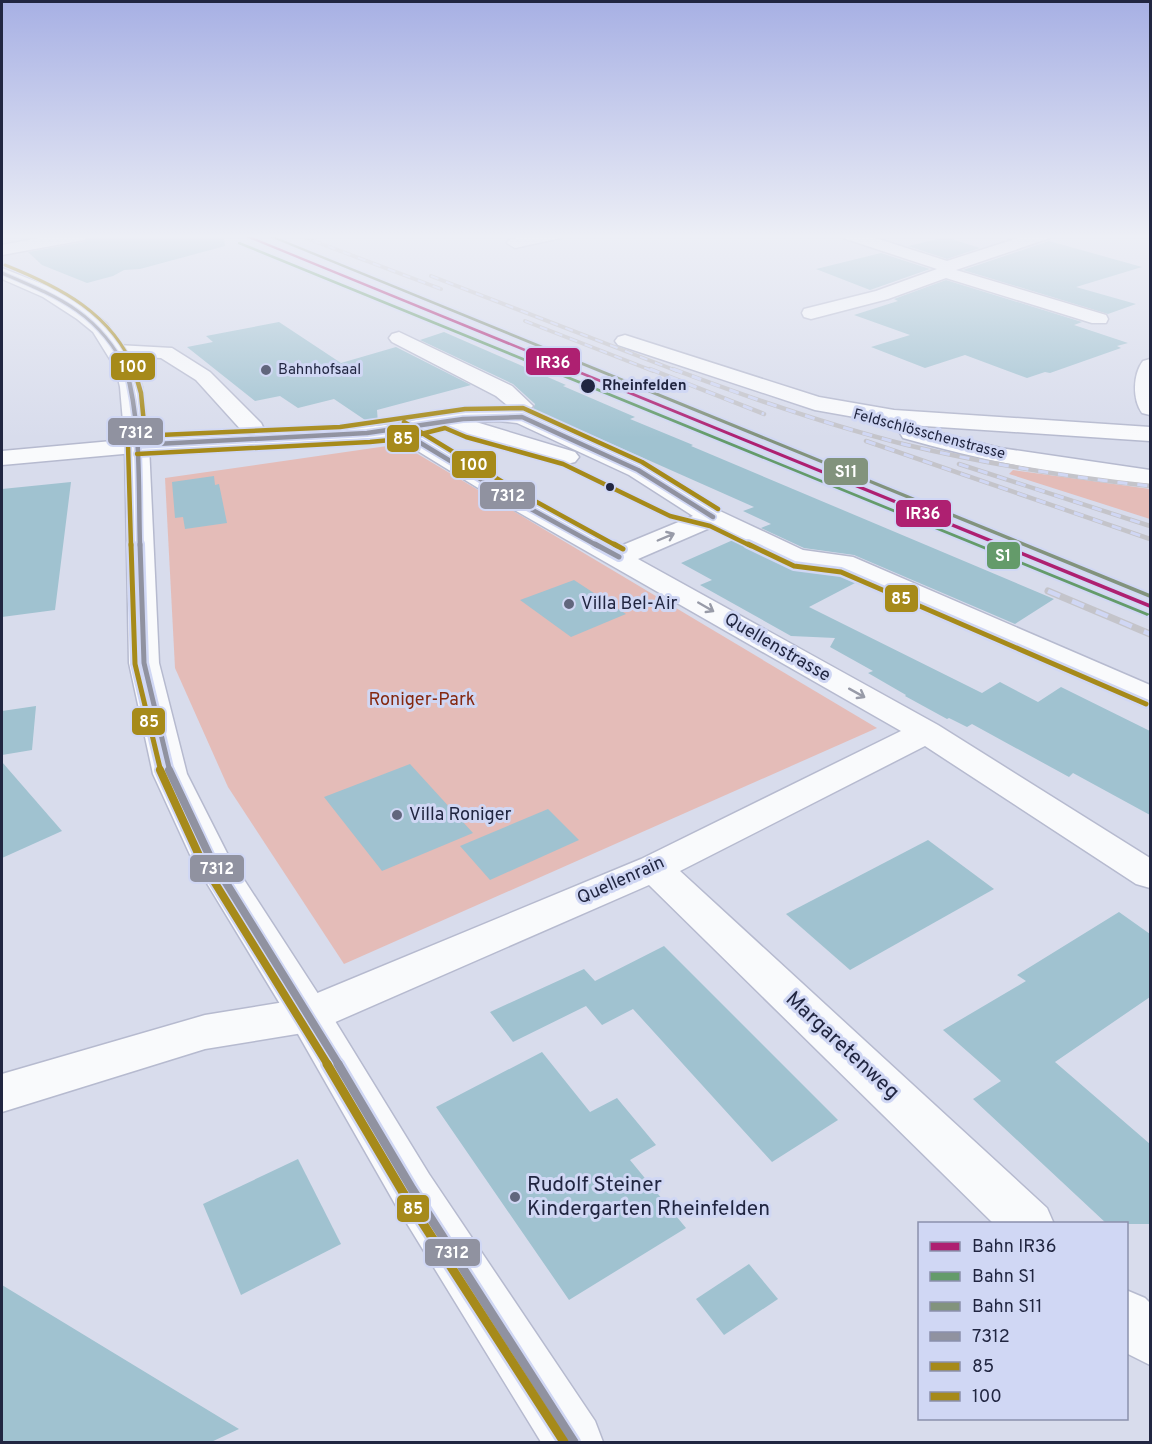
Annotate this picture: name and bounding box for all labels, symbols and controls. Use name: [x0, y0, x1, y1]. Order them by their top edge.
line badge: IR36: [525, 347, 581, 376]
line badge: 100: [110, 352, 156, 381]
text: IR36: [536, 354, 570, 374]
text: 100: [119, 358, 147, 378]
place label: Bahnhofsaal: [278, 361, 361, 380]
marker: Bahnhofsaal: [259, 363, 273, 377]
marker: Rheinfelden: [579, 377, 597, 395]
place label: Rheinfelden: [602, 377, 687, 396]
street label: Feldschlösschenstrasse: [851, 406, 1007, 464]
line badge: 7312: [107, 417, 164, 446]
text: 7312: [119, 424, 153, 444]
line badge: 85: [386, 424, 420, 453]
text: 85: [393, 430, 413, 450]
line badge: 100: [451, 450, 497, 479]
text: 100: [460, 456, 488, 476]
line badge: S11: [823, 457, 869, 486]
text: S11: [835, 463, 857, 483]
line badge: 7312: [479, 481, 536, 510]
unlabelled marker: [604, 481, 616, 493]
text: 7312: [491, 487, 525, 507]
line badge: IR36: [895, 499, 952, 528]
text: IR36: [906, 505, 940, 525]
one-way arrow: [656, 531, 674, 542]
line badge: S1: [986, 541, 1021, 570]
text: S1: [995, 547, 1011, 567]
line badge: 85: [884, 584, 919, 613]
text: 85: [891, 590, 911, 610]
place label: Villa Bel-Air: [581, 593, 678, 616]
marker: Villa Bel-Air: [562, 597, 576, 611]
one-way arrow: [697, 601, 714, 613]
street label: Quellenstrasse: [720, 608, 834, 688]
one-way arrow: [848, 687, 865, 699]
park label: Roniger-Park: [369, 689, 475, 712]
line badge: 85: [131, 707, 166, 736]
text: 85: [139, 713, 159, 733]
place label: Villa Roniger: [409, 804, 512, 827]
marker: Villa Roniger: [390, 808, 404, 822]
street label: Quellenrain: [574, 852, 668, 910]
line badge: 7312: [189, 854, 245, 883]
text: 7312: [200, 860, 234, 880]
street label: Margaretenweg: [779, 986, 905, 1106]
place label: Rudolf Steiner Kindergarten Rheinfelden: [527, 1172, 770, 1223]
marker: Rudolf Steiner Kindergarten Rheinfelden: [508, 1190, 522, 1204]
line badge: 85: [396, 1194, 430, 1223]
text: 85: [403, 1200, 423, 1220]
legend: [918, 1222, 1128, 1420]
text: Bahn IR36: [972, 1236, 1056, 1259]
line badge: 7312: [424, 1238, 481, 1267]
text: 7312: [435, 1244, 469, 1264]
text: Bahn S1: [972, 1266, 1036, 1289]
text: Bahn S11: [972, 1296, 1042, 1319]
text: 7312: [972, 1326, 1010, 1349]
text: 85: [972, 1356, 994, 1379]
text: 100: [972, 1386, 1002, 1409]

